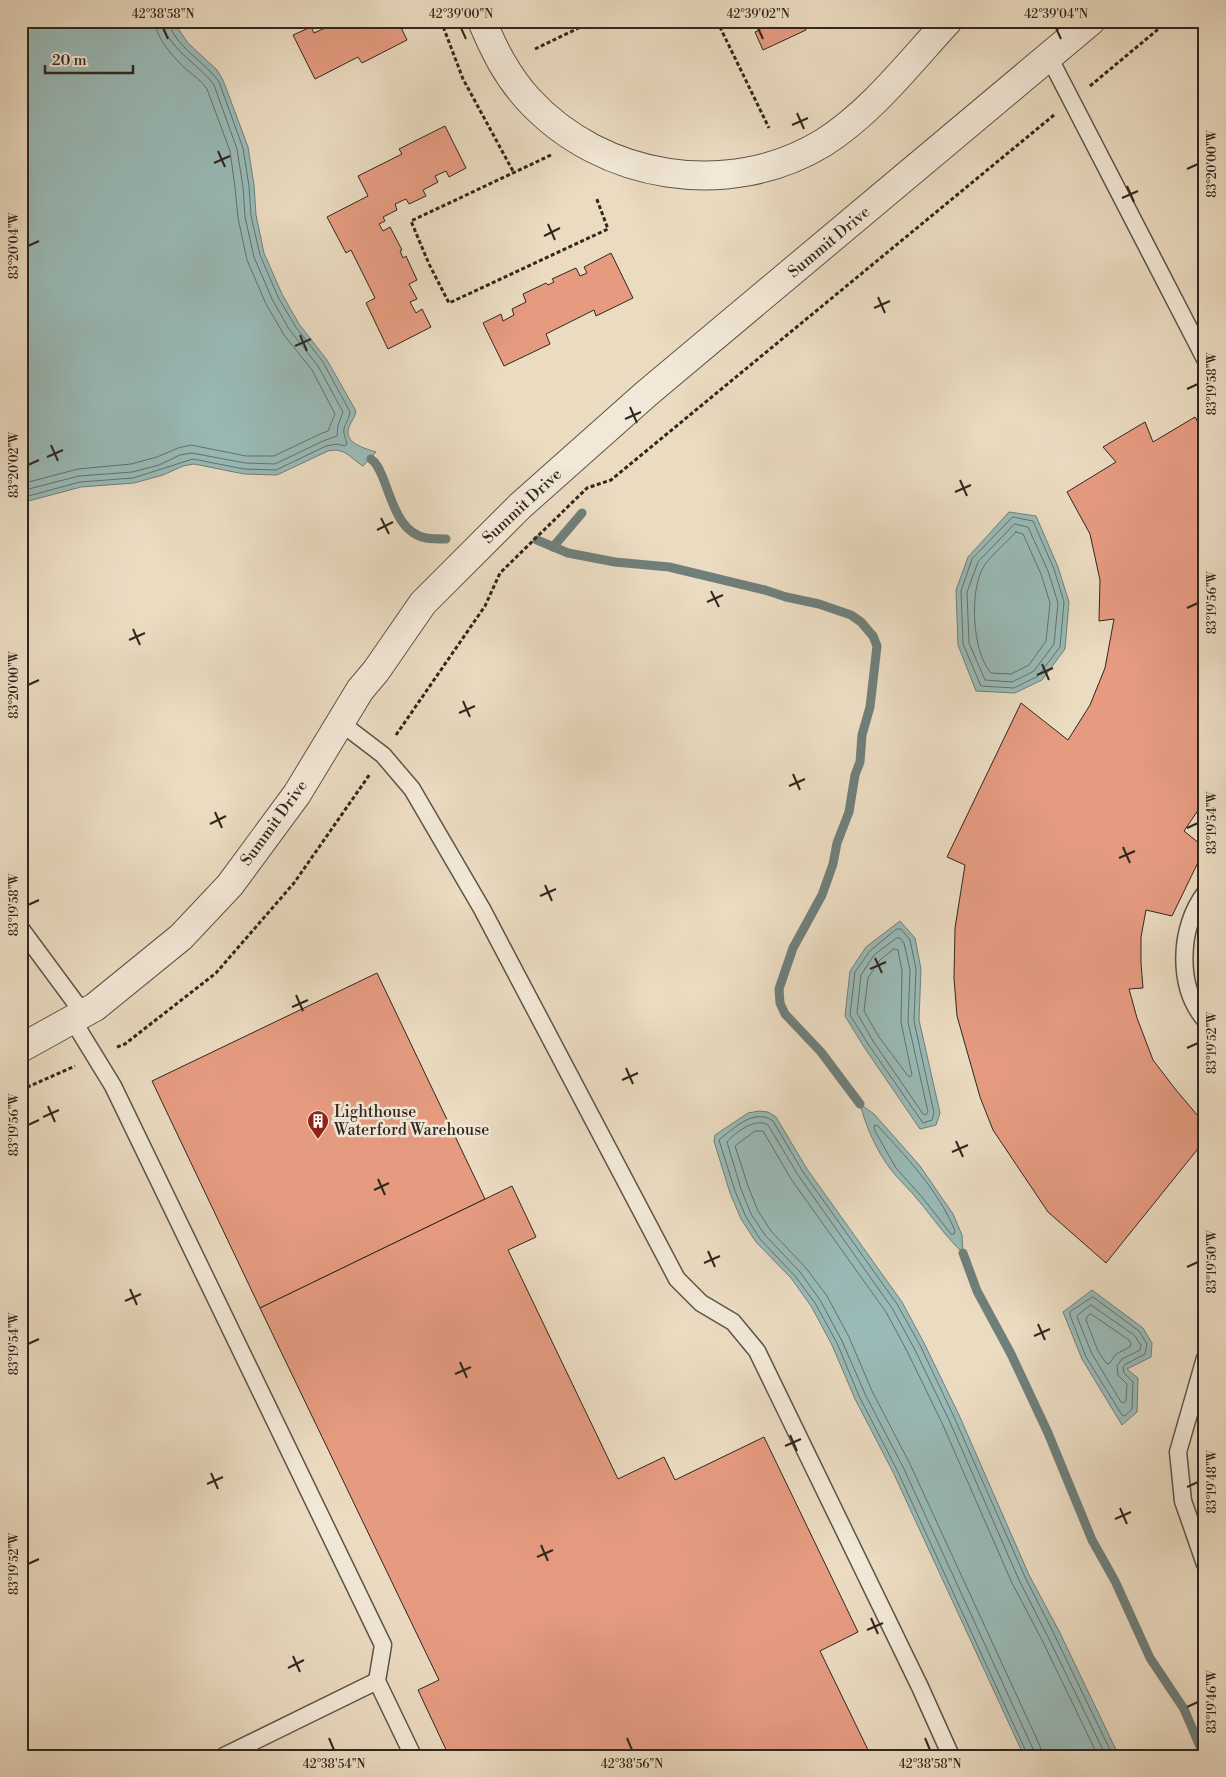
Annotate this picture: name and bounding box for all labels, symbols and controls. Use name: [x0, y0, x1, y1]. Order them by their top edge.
text: 42°38'58"N: [132, 7, 194, 22]
text: 42°39'00"N: [429, 7, 493, 22]
text: 42°39'02"N: [726, 7, 790, 22]
text: 42°39'04"N: [1024, 7, 1088, 22]
scale bar: [45, 42, 132, 74]
text: 20 m: [52, 51, 87, 70]
text: 83°20'00"W: [1205, 129, 1220, 198]
street label: Summit Drive: [784, 202, 874, 282]
text: 83°20'04"W: [7, 212, 22, 279]
text: 83°19'58"W: [1205, 352, 1220, 415]
text: 83°20'02"W: [7, 431, 22, 498]
street label: Summit Drive: [478, 464, 566, 548]
text: 83°19'56"W: [1205, 571, 1220, 634]
text: 83°20'00"W: [7, 650, 22, 719]
street label: Summit Drive: [236, 776, 312, 870]
text: 83°19'54"W: [1205, 791, 1220, 854]
text: 83°19'58"W: [7, 873, 22, 936]
text: 83°19'52"W: [1205, 1011, 1220, 1074]
text: 83°19'56"W: [7, 1093, 22, 1156]
place label: Lighthouse Waterford Warehouse: [333, 1102, 489, 1140]
building icon: Lighthouse Waterford Warehouse: [306, 1109, 330, 1140]
text: 83°19'50"W: [1205, 1229, 1220, 1294]
text: 83°19'54"W: [7, 1312, 22, 1375]
text: 83°19'48"W: [1205, 1449, 1220, 1514]
text: 83°19'52"W: [7, 1532, 22, 1595]
text: 83°19'46"W: [1205, 1669, 1220, 1734]
text: 42°38'54"N: [303, 1757, 365, 1772]
text: 42°38'56"N: [601, 1757, 663, 1772]
text: 42°38'58"N: [899, 1757, 961, 1772]

